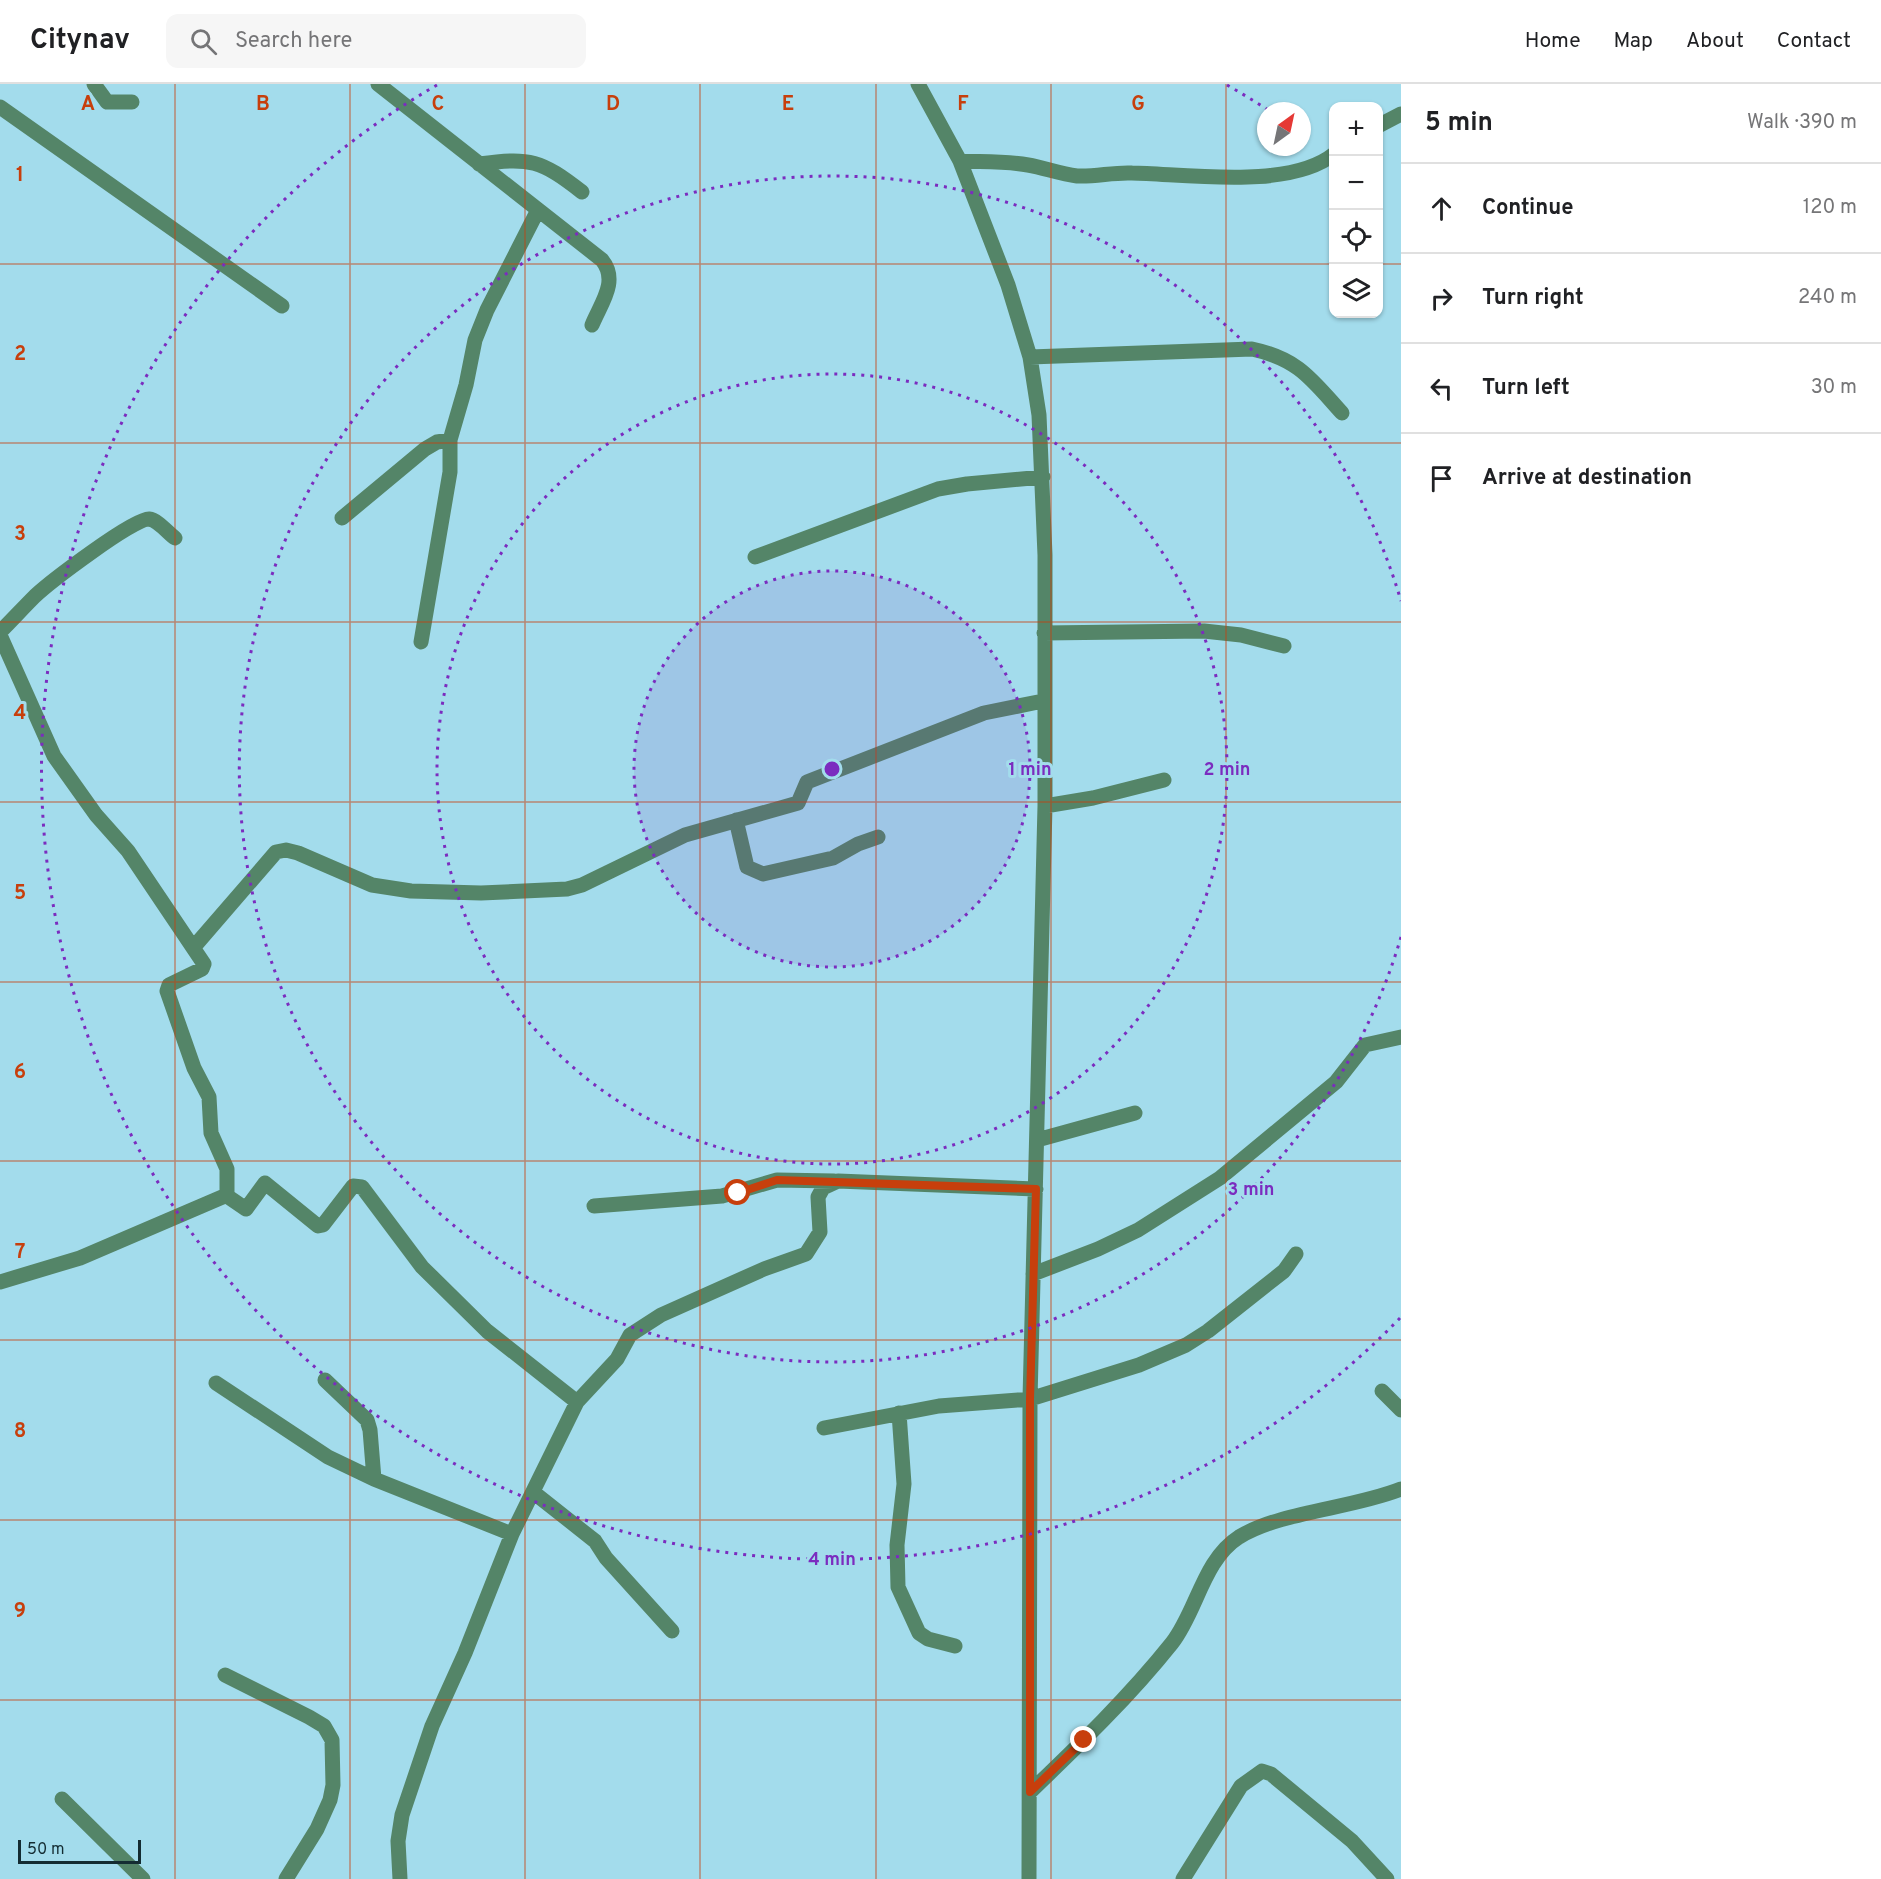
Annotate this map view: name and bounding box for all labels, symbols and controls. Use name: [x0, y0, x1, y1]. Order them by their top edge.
search box: [166, 14, 586, 68]
text: Citynav: [30, 23, 130, 59]
icon: search: [187, 25, 220, 58]
text: Search here: [235, 28, 352, 55]
text: Home: [1525, 28, 1581, 55]
text: Map: [1614, 28, 1653, 55]
text: About: [1686, 28, 1744, 55]
text: Contact: [1777, 28, 1851, 55]
text: A: [81, 92, 95, 118]
text: B: [256, 92, 270, 118]
text: C: [432, 92, 444, 118]
text: D: [606, 92, 620, 118]
text: E: [782, 92, 794, 118]
text: F: [957, 92, 969, 118]
text: G: [1131, 92, 1145, 118]
north arrow: [1257, 102, 1311, 156]
map controls: [1329, 102, 1383, 318]
button: +: [1329, 102, 1383, 156]
text: 5 min: [1425, 107, 1493, 140]
text: Walk · 390 m: [1747, 110, 1857, 136]
button: −: [1329, 156, 1383, 210]
text: 1: [16, 163, 24, 189]
icon: ahead: [1425, 192, 1458, 225]
text: Continue: [1482, 195, 1573, 222]
text: 120 m: [1803, 195, 1857, 221]
button: locate: [1329, 210, 1383, 264]
button: layers: [1329, 264, 1383, 318]
icon: right: [1425, 282, 1458, 315]
text: Turn right: [1482, 285, 1584, 312]
text: 240 m: [1798, 285, 1857, 311]
text: 2: [14, 342, 26, 368]
icon: left: [1425, 372, 1458, 405]
text: Turn left: [1482, 375, 1570, 402]
text: 30 m: [1811, 375, 1857, 401]
icon: arrive: [1425, 462, 1458, 495]
text: Arrive at destination: [1482, 465, 1692, 492]
text: 3: [14, 522, 26, 548]
text: 4: [14, 701, 26, 727]
centre of rings: [822, 759, 842, 779]
text: 1 min: [1008, 759, 1052, 782]
text: 2 min: [1203, 759, 1251, 782]
text: 5: [14, 881, 26, 907]
text: 6: [14, 1060, 26, 1086]
route start: [724, 1179, 750, 1205]
text: 3 min: [1228, 1179, 1274, 1202]
text: 7: [15, 1240, 25, 1266]
text: 8: [14, 1419, 26, 1445]
text: 4 min: [808, 1549, 856, 1572]
text: 9: [14, 1599, 26, 1625]
route end: [1070, 1726, 1096, 1752]
scale bar: [18, 1837, 141, 1864]
text: 50 m: [27, 1840, 65, 1860]

